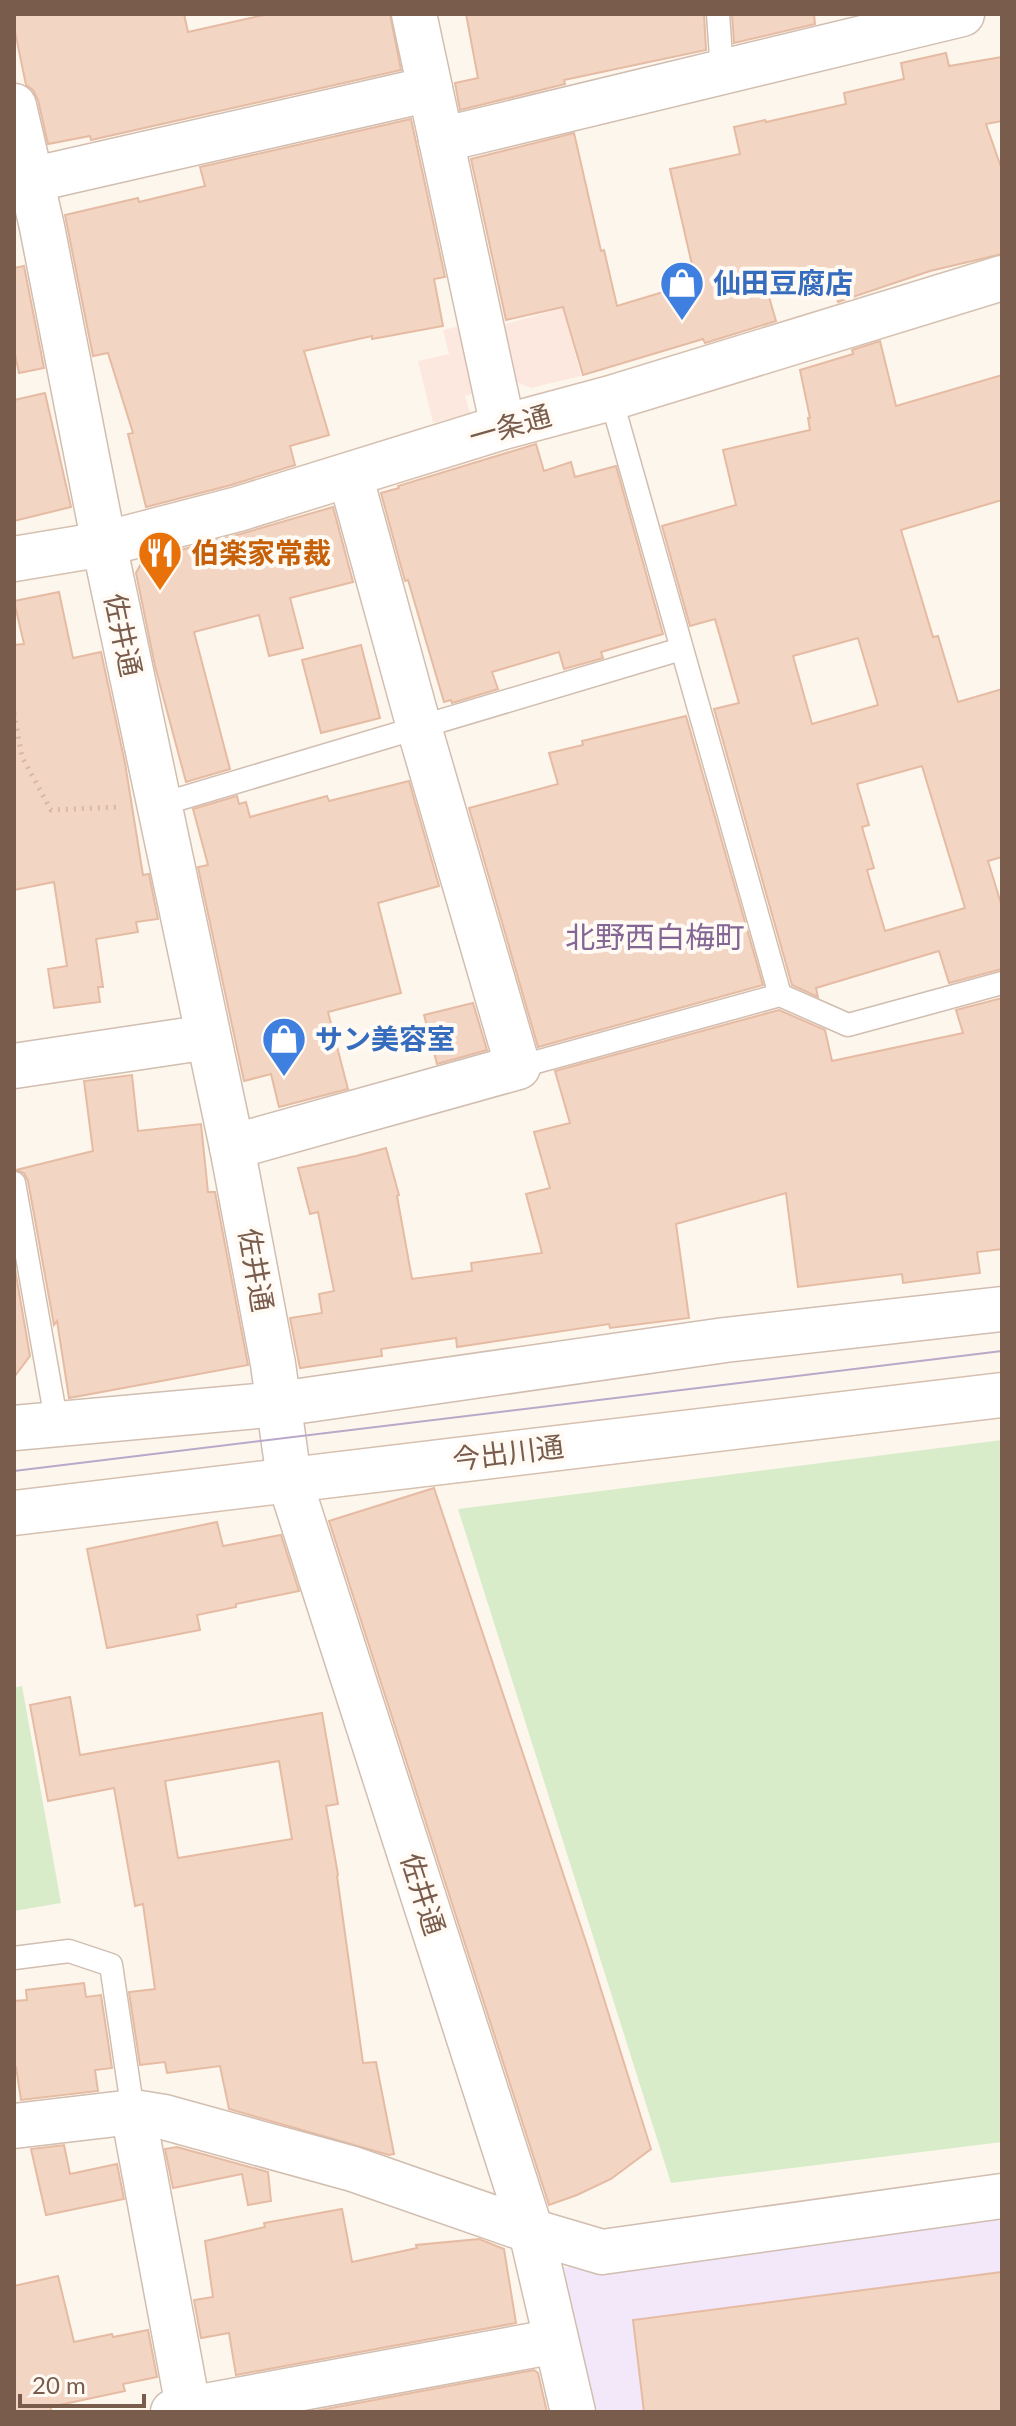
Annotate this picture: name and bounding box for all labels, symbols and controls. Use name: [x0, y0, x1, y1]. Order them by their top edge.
shop icon: 仙田豆腐店: [658, 259, 706, 322]
place label: 仙田豆腐店: [713, 265, 853, 299]
street label: 一条通: [465, 397, 555, 453]
restaurant icon: 伯楽家常裁: [136, 529, 184, 592]
place label: 伯楽家常裁: [191, 535, 331, 569]
street label: 佐井通: [99, 590, 149, 679]
district label: 北野西白梅町: [565, 918, 745, 954]
shop icon: サン美容室: [260, 1015, 308, 1078]
place label: サン美容室: [315, 1021, 455, 1055]
street label: 佐井通: [233, 1226, 281, 1314]
street label: 今出川通: [450, 1428, 566, 1476]
street label: 佐井通: [395, 1848, 453, 1939]
scale bar: [20, 2358, 144, 2408]
text: 20 m: [32, 2370, 86, 2399]

